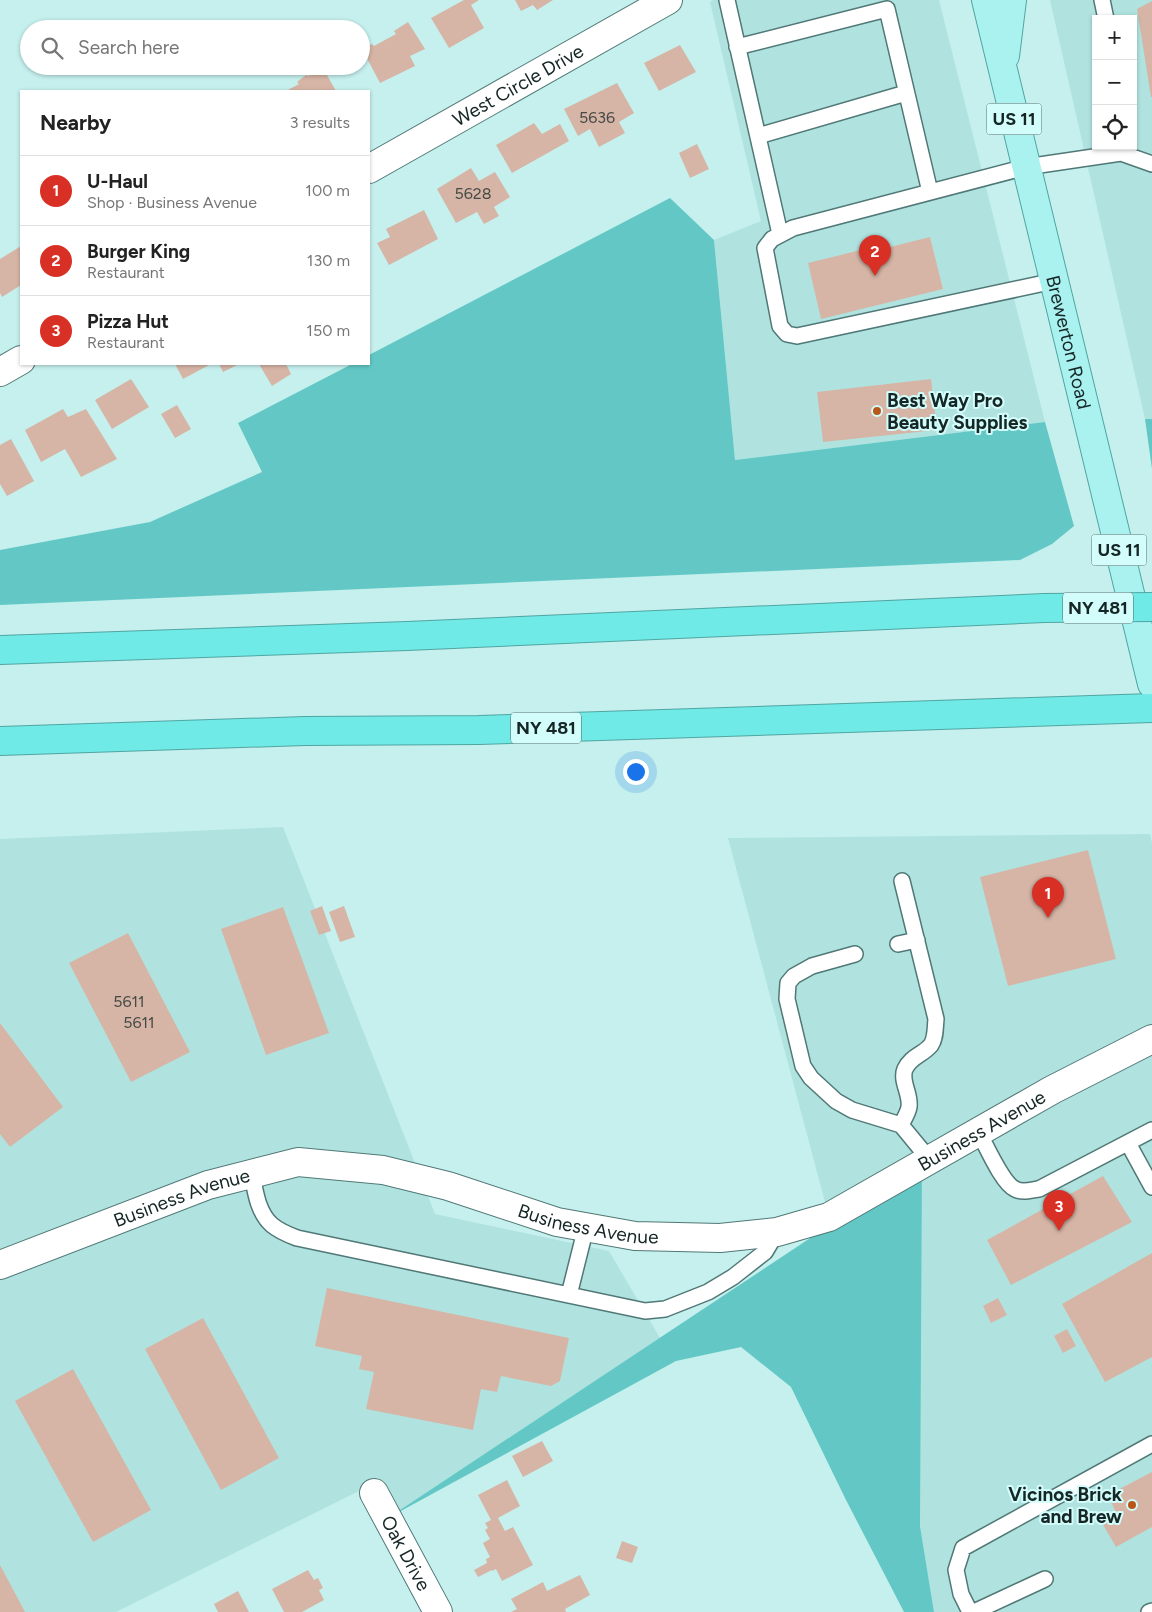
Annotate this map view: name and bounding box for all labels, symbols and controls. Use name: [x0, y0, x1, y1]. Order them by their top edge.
map controls: [1092, 15, 1137, 150]
button: +: [1092, 15, 1137, 60]
search box: [20, 20, 370, 75]
icon: search: [38, 34, 66, 62]
text: Search here: [78, 36, 180, 59]
street label: West Circle Drive: [448, 39, 587, 131]
button: −: [1092, 60, 1137, 105]
road number: US 11: [986, 104, 1042, 134]
button: locate: [1092, 105, 1137, 150]
house number: 5636: [579, 108, 615, 127]
text: Nearby: [40, 110, 111, 135]
text: 3 results: [290, 113, 350, 132]
text: U-Haul: [87, 170, 148, 193]
text: 1: [53, 181, 59, 200]
text: 100 m: [305, 181, 350, 200]
house number: 5628: [454, 184, 492, 203]
text: Shop · Business Avenue: [87, 193, 257, 212]
pin: 2: [859, 235, 891, 276]
text: Burger King: [87, 240, 190, 263]
text: 2: [51, 251, 61, 270]
text: 130 m: [307, 251, 350, 270]
text: Restaurant: [87, 263, 165, 282]
street label: Brewerton Road: [1042, 273, 1096, 411]
text: Pizza Hut: [87, 310, 169, 333]
text: 3: [52, 321, 60, 340]
text: 150 m: [306, 321, 350, 340]
text: Restaurant: [87, 333, 165, 352]
place label: Best Way Pro Beauty Supplies: [887, 389, 1028, 434]
marker: Best Way Pro Beauty Supplies: [871, 405, 883, 417]
road number: US 11: [1092, 534, 1146, 566]
road number: NY 481: [1063, 592, 1133, 624]
road number: NY 481: [511, 712, 581, 744]
your location: [623, 759, 649, 785]
pin: 1: [1032, 877, 1064, 918]
house number: 5611: [113, 992, 145, 1011]
house number: 5611: [123, 1013, 155, 1032]
street label: Business Avenue: [914, 1085, 1049, 1176]
street label: Business Avenue: [110, 1163, 252, 1232]
pin: 3: [1043, 1190, 1075, 1231]
street label: Business Avenue: [515, 1198, 659, 1248]
place label: Vicinos Brick and Brew: [1008, 1483, 1123, 1528]
marker: Vicinos Brick and Brew: [1126, 1499, 1138, 1511]
street label: Oak Drive: [377, 1511, 436, 1595]

